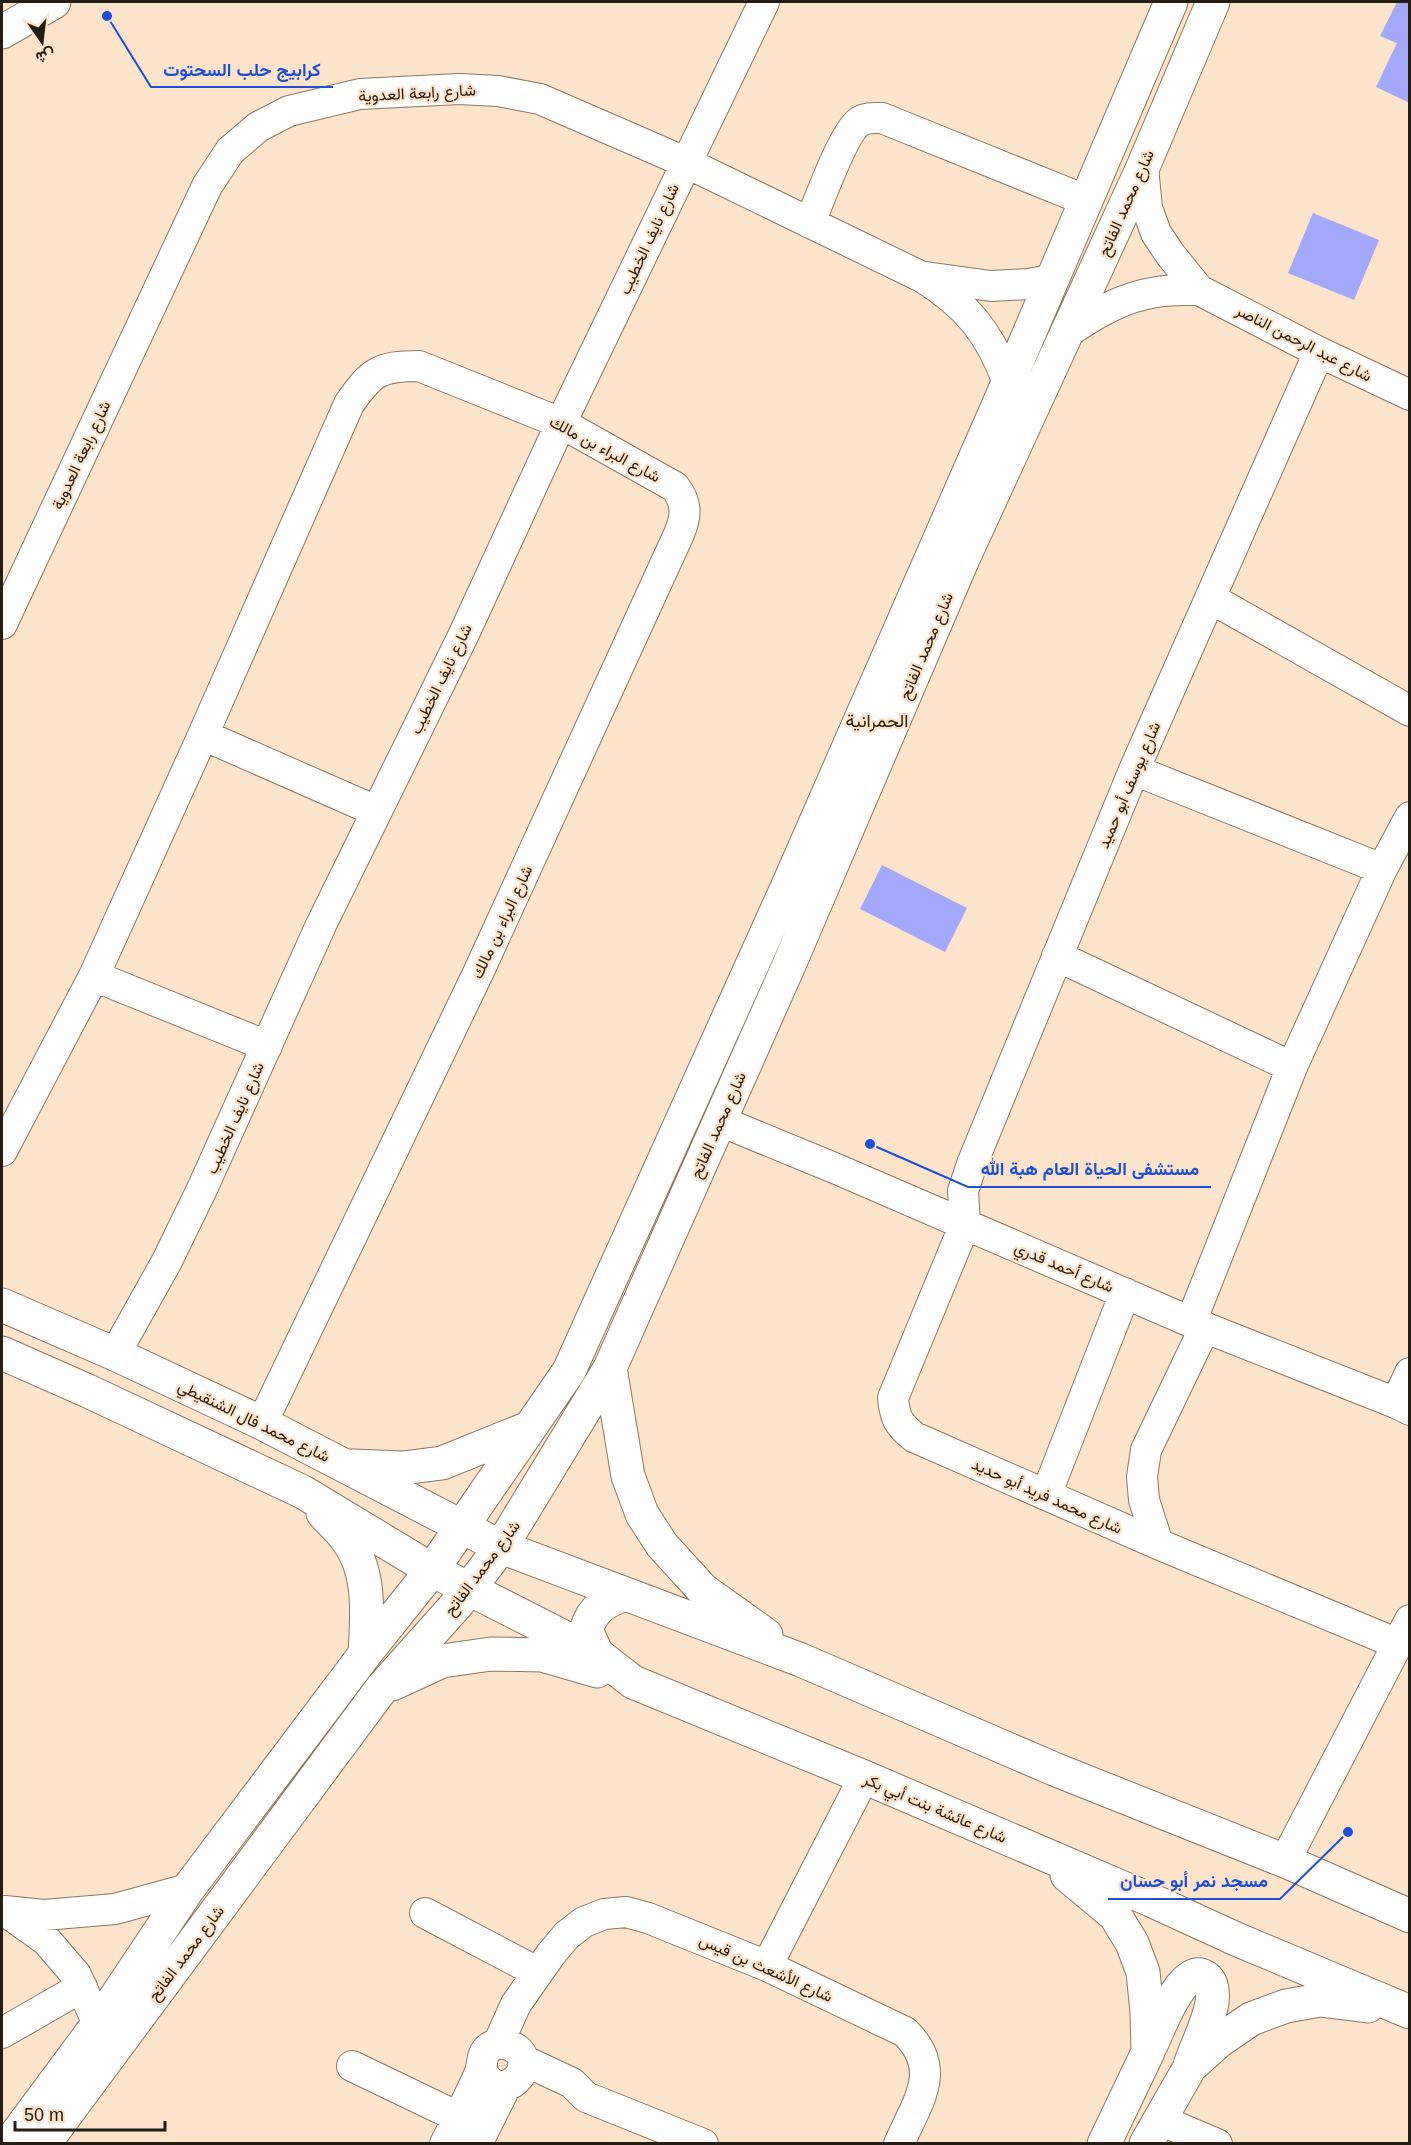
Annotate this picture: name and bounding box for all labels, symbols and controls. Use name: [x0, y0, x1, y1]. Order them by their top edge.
north arrow: [12, 12, 72, 72]
text: ش: [34, 45, 57, 67]
callout: كرابيج حلب السحتوت: [151, 51, 333, 87]
text: كرابيج حلب السحتوت: [163, 60, 321, 82]
street label: شارع رابعة العدوية: [358, 81, 476, 108]
street label: شارع محمد الفاتح: [1095, 147, 1160, 260]
street label: شارع نايف الخطيب: [616, 181, 685, 298]
street label: شارع عبد الرحمن الناصر: [1231, 301, 1375, 387]
street label: شارع رابعة العدوية: [48, 398, 116, 513]
street label: شارع البراء بن مالك: [545, 413, 663, 488]
street label: شارع محمد الفاتح: [896, 590, 959, 703]
street label: شارع نايف الخطيب: [407, 621, 478, 738]
district label: الحمرانية: [846, 711, 908, 732]
street label: شارع يوسف أبو حميد: [1095, 719, 1166, 852]
street label: شارع البراء بن مالك: [468, 863, 538, 983]
street label: شارع نايف الخطيب: [203, 1060, 270, 1178]
street label: شارع محمد الفاتح: [687, 1069, 752, 1182]
callout: مستشفى الحياة العام هبة الله: [968, 1151, 1211, 1187]
text: مستشفى الحياة العام هبة الله: [981, 1158, 1199, 1181]
street label: شارع أحمد قدري: [1010, 1239, 1116, 1300]
street label: شارع محمد فال الشنقيطي: [173, 1377, 333, 1470]
street label: شارع محمد فريد أبو حديد: [968, 1455, 1125, 1540]
street label: شارع محمد الفاتح: [441, 1517, 526, 1621]
street label: شارع عائشة بنت أبي بكر: [858, 1770, 1009, 1850]
callout: مسجد نمر أبو حسان: [1108, 1863, 1280, 1899]
text: مسجد نمر أبو حسان: [1120, 1871, 1268, 1892]
street label: شارع محمد الفاتح: [145, 1902, 230, 2006]
street label: شارع الأشعث بن قيس: [695, 1931, 835, 2008]
scale bar: [15, 2094, 165, 2132]
text: 50 m: [24, 2105, 64, 2125]

